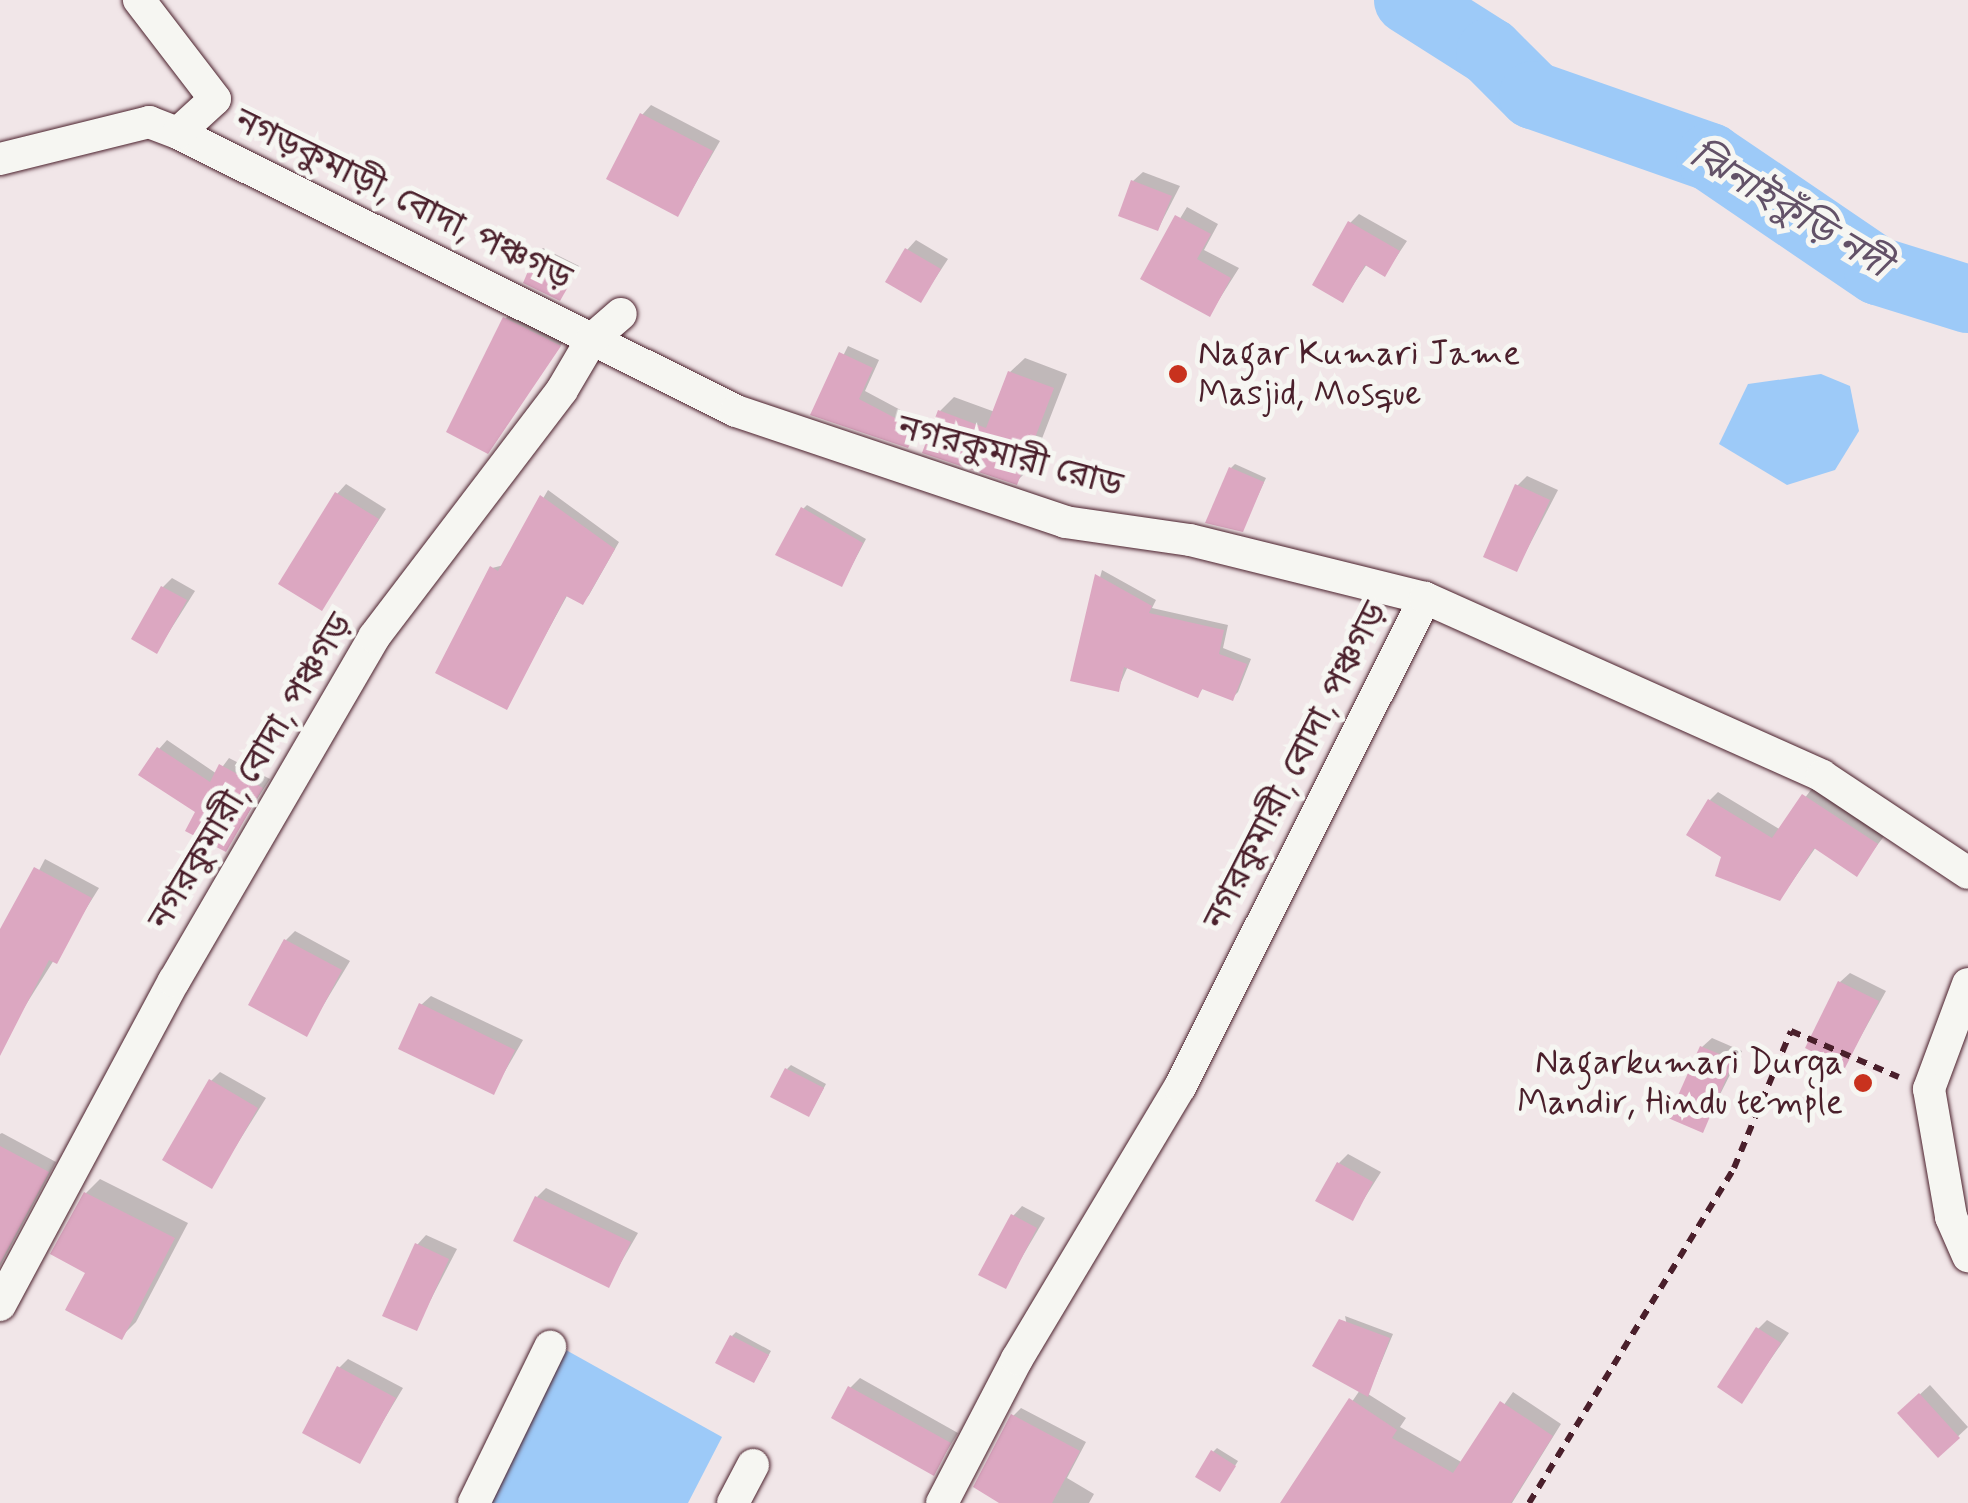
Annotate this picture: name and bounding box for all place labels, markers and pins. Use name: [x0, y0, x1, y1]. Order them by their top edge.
place label: Nagar Kumari Jame Masjid, Mosque: [1198, 333, 1511, 415]
marker: Nagar Kumari Jame Masjid, Mosque: [1167, 363, 1189, 385]
place label: Nagarkumari Durga Mandir, Hindu temple: [1516, 1042, 1843, 1124]
marker: Nagarkumari Durga Mandir, Hindu temple: [1852, 1072, 1874, 1094]

